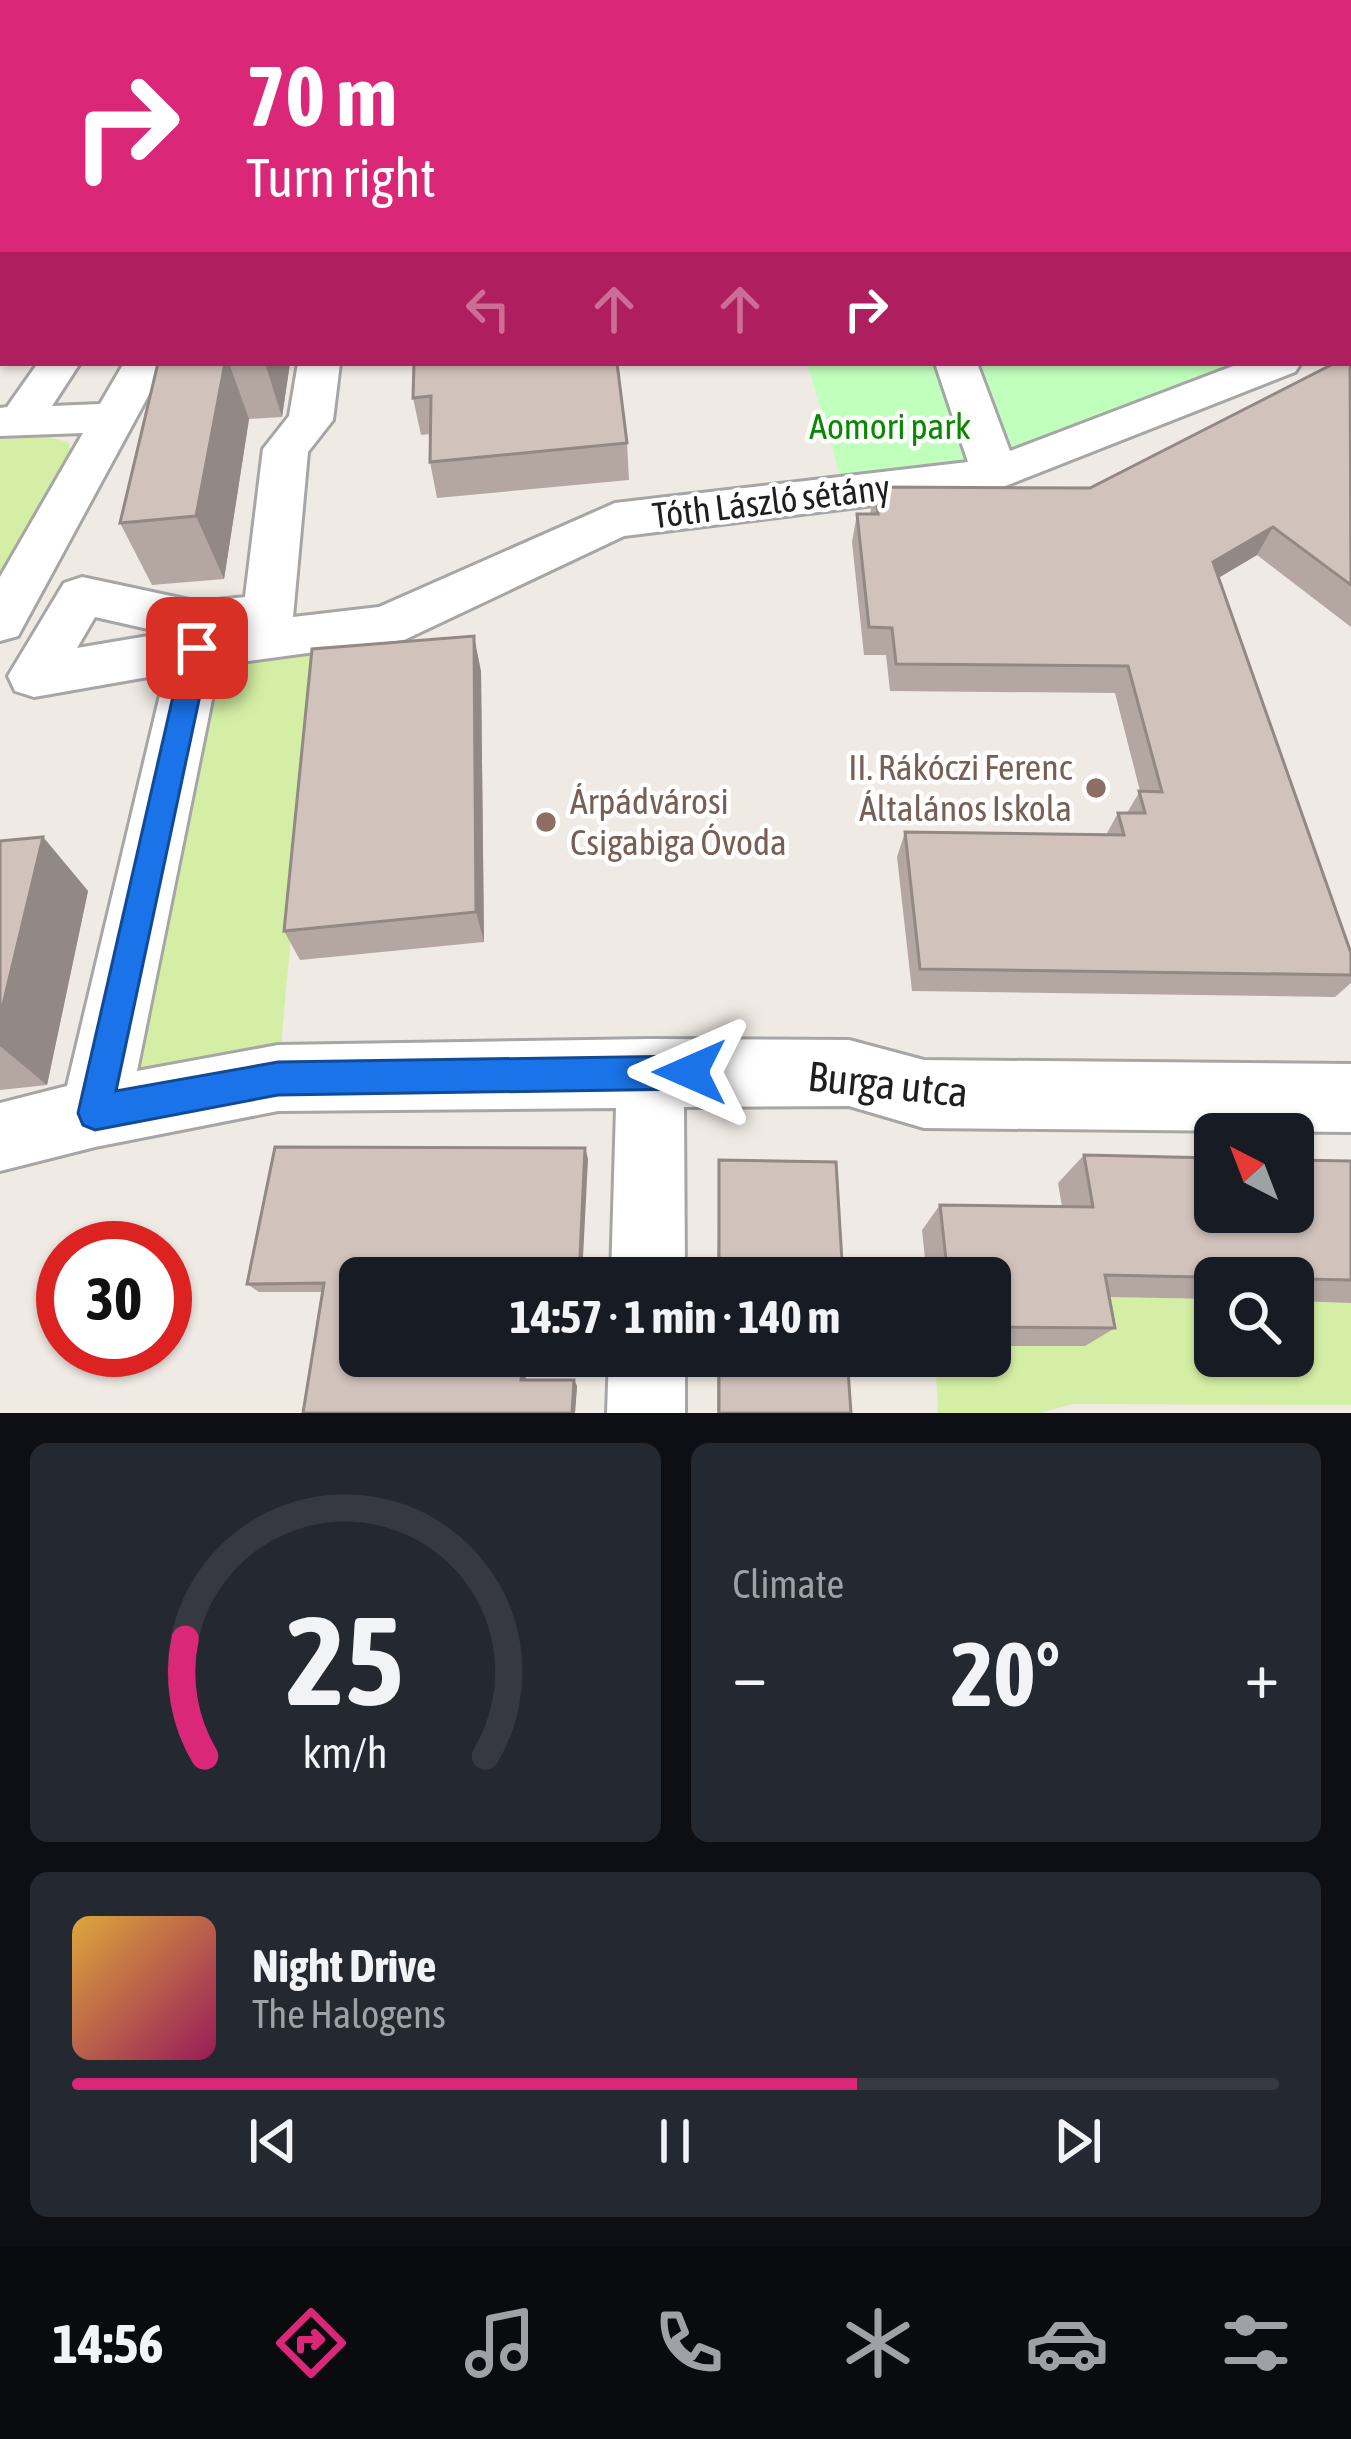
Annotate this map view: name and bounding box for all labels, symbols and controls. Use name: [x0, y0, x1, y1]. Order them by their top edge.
icon: right: [48, 48, 204, 204]
text: 70 m: [246, 48, 397, 144]
text: Turn right: [246, 147, 436, 208]
icon: left: [455, 276, 521, 342]
icon: ahead: [581, 276, 647, 342]
icon: ahead: [707, 276, 773, 342]
icon: right: [833, 276, 899, 342]
park label: Aomori park: [809, 405, 971, 447]
street label: Tóth László sétány: [650, 466, 892, 536]
pin: [146, 597, 248, 699]
icon: arrive: [164, 615, 230, 681]
place label: II. Rákóczi Ferenc Általános Iskola: [848, 746, 1073, 829]
marker: II. Rákóczi Ferenc Általános Iskola: [1083, 775, 1109, 801]
place label: Árpádvárosi Csigabiga Óvoda: [570, 780, 787, 863]
marker: Árpádvárosi Csigabiga Óvoda: [533, 809, 559, 835]
position arrow: [627, 1009, 753, 1135]
street label: Burga utca: [805, 1052, 971, 1116]
north arrow: [1194, 1113, 1314, 1233]
map controls: [1194, 1113, 1314, 1377]
speed limit sign: 30: [36, 1221, 192, 1377]
button: search: [1194, 1257, 1314, 1377]
text: 14:57 · 1 min · 140 m: [510, 1291, 840, 1343]
text: Climate: [733, 1562, 844, 1606]
text: 25: [287, 1588, 404, 1731]
text: 20°: [951, 1622, 1060, 1725]
text: −: [733, 1636, 767, 1712]
text: +: [1245, 1636, 1279, 1712]
text: km/h: [303, 1727, 388, 1776]
text: Night Drive: [252, 1940, 437, 1992]
text: The Halogens: [252, 1992, 446, 2036]
icon: previous: [240, 2108, 306, 2174]
icon: pause: [642, 2108, 708, 2174]
icon: next: [1045, 2108, 1111, 2174]
icon: directions: [269, 2301, 353, 2385]
icon: music: [458, 2301, 542, 2385]
icon: phone: [647, 2301, 731, 2385]
icon: climate: [836, 2301, 920, 2385]
icon: car: [1025, 2301, 1109, 2385]
icon: filters: [1214, 2301, 1298, 2385]
text: 14:56: [53, 2313, 164, 2374]

